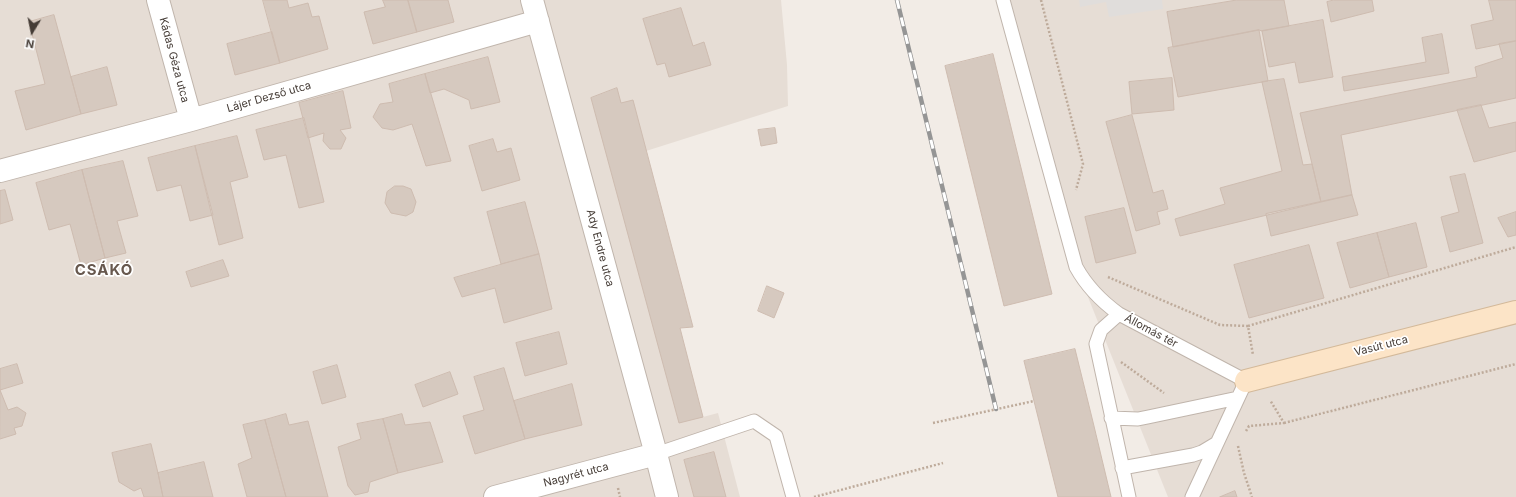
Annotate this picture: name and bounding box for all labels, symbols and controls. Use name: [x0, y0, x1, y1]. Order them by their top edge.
north arrow: [12, 12, 52, 52]
street label: Kádas Géza utca: [156, 16, 192, 104]
text: N: [25, 36, 35, 51]
street label: Lájer Dezső utca: [225, 79, 313, 115]
street label: Ady Endre utca: [583, 208, 617, 288]
district label: CSÁKÓ: [75, 261, 133, 279]
street label: Állomás tér: [1122, 311, 1180, 351]
street label: Vasút utca: [1353, 333, 1409, 359]
street label: Nagyrét utca: [542, 460, 610, 490]

